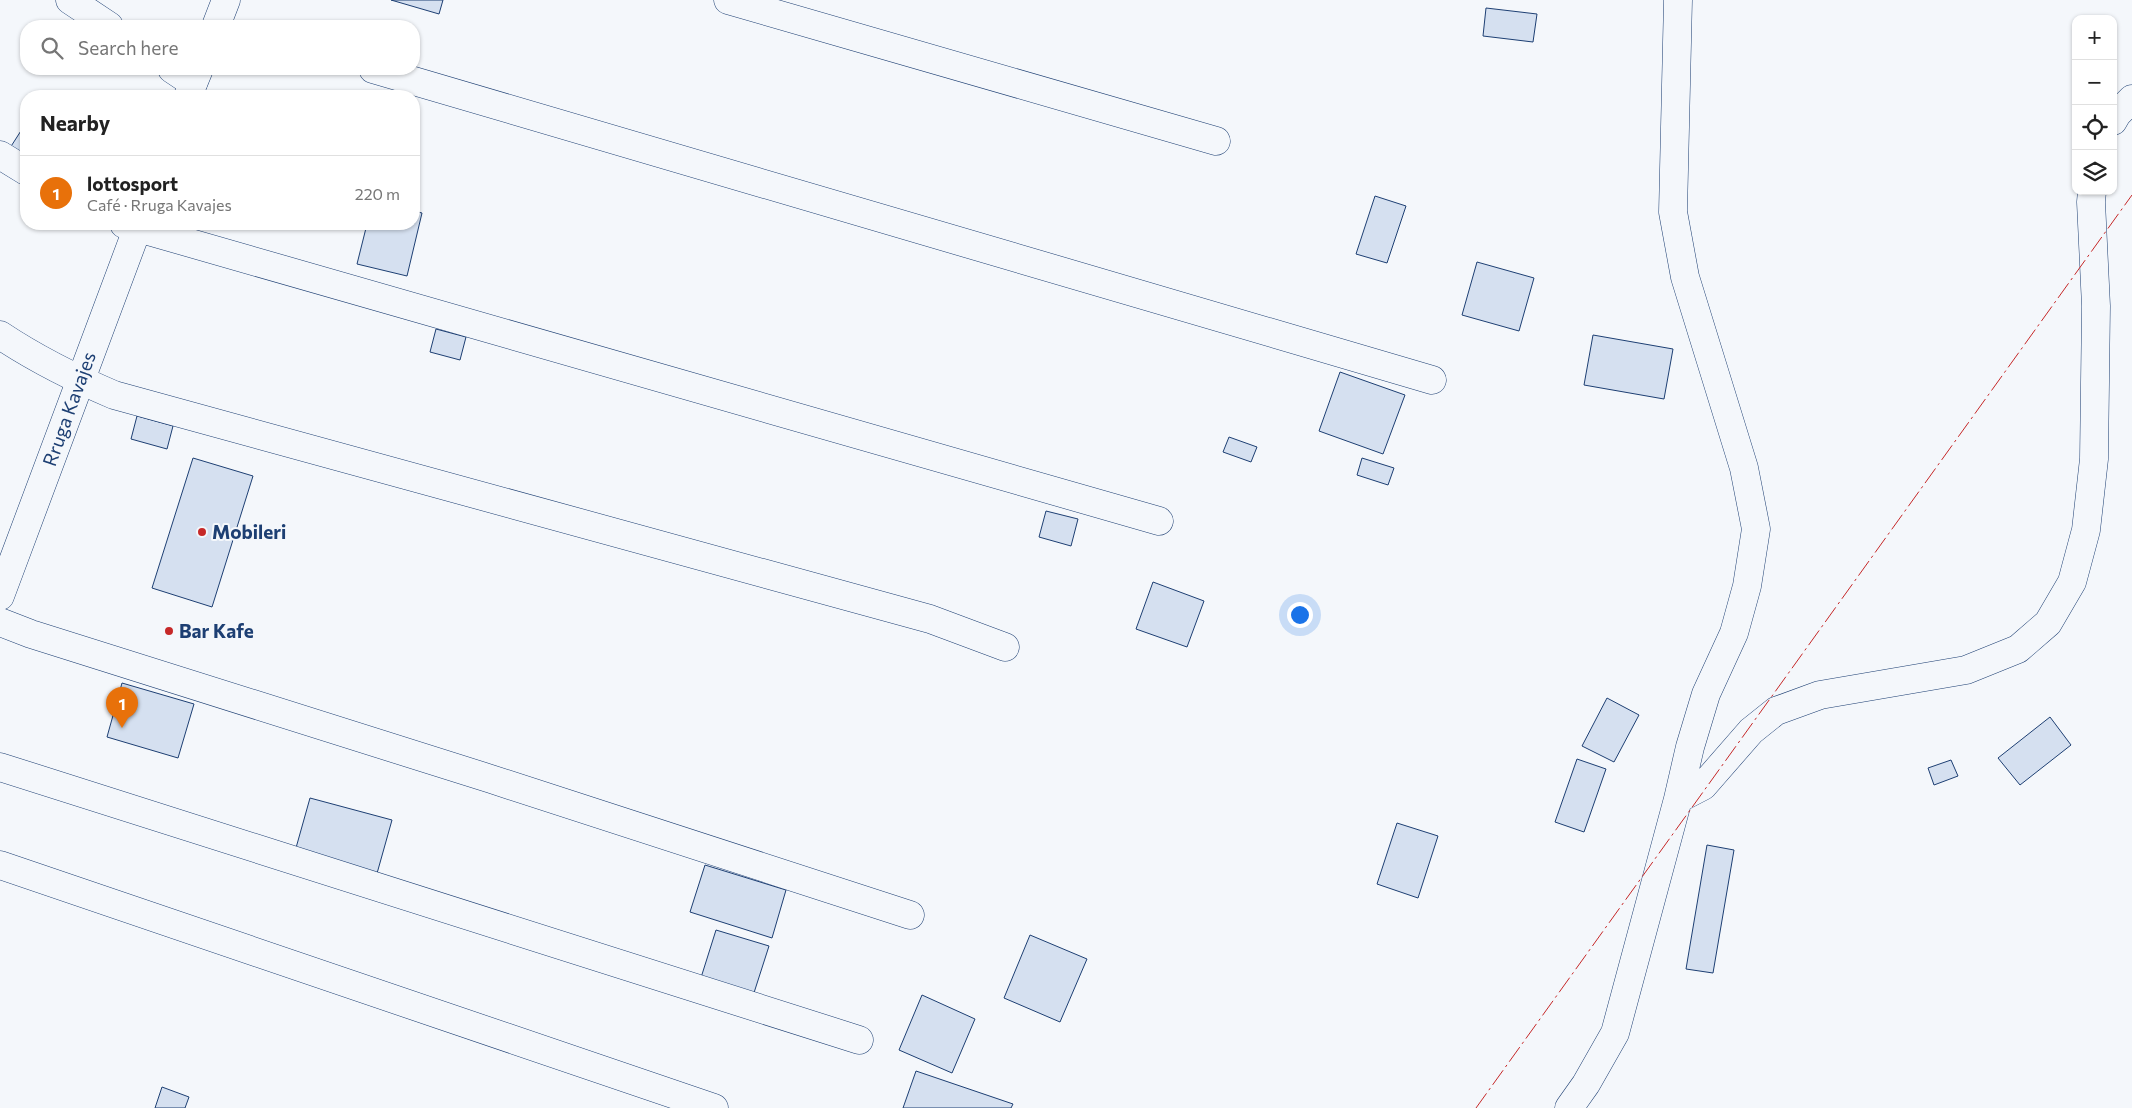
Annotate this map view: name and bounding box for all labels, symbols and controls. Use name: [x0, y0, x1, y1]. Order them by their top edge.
map controls: [2072, 15, 2117, 195]
button: +: [2072, 15, 2117, 60]
search box: [20, 20, 420, 75]
icon: search: [38, 34, 66, 62]
text: Search here: [78, 36, 178, 59]
button: −: [2072, 60, 2117, 105]
button: locate: [2072, 105, 2117, 150]
text: Nearby: [40, 110, 110, 135]
button: layers: [2072, 150, 2117, 195]
text: lottosport: [87, 172, 178, 195]
text: 1: [52, 184, 60, 203]
text: 220 m: [355, 184, 400, 203]
text: Café · Rruga Kavajes: [87, 195, 232, 214]
street label: Rruga Kavajes: [37, 348, 100, 469]
place label: Mobileri: [212, 520, 286, 543]
marker: Mobileri: [196, 526, 208, 538]
your location: [1287, 602, 1313, 628]
place label: Bar Kafe: [179, 619, 254, 642]
marker: Bar Kafe: [163, 625, 175, 637]
pin: 1: [106, 687, 138, 728]

